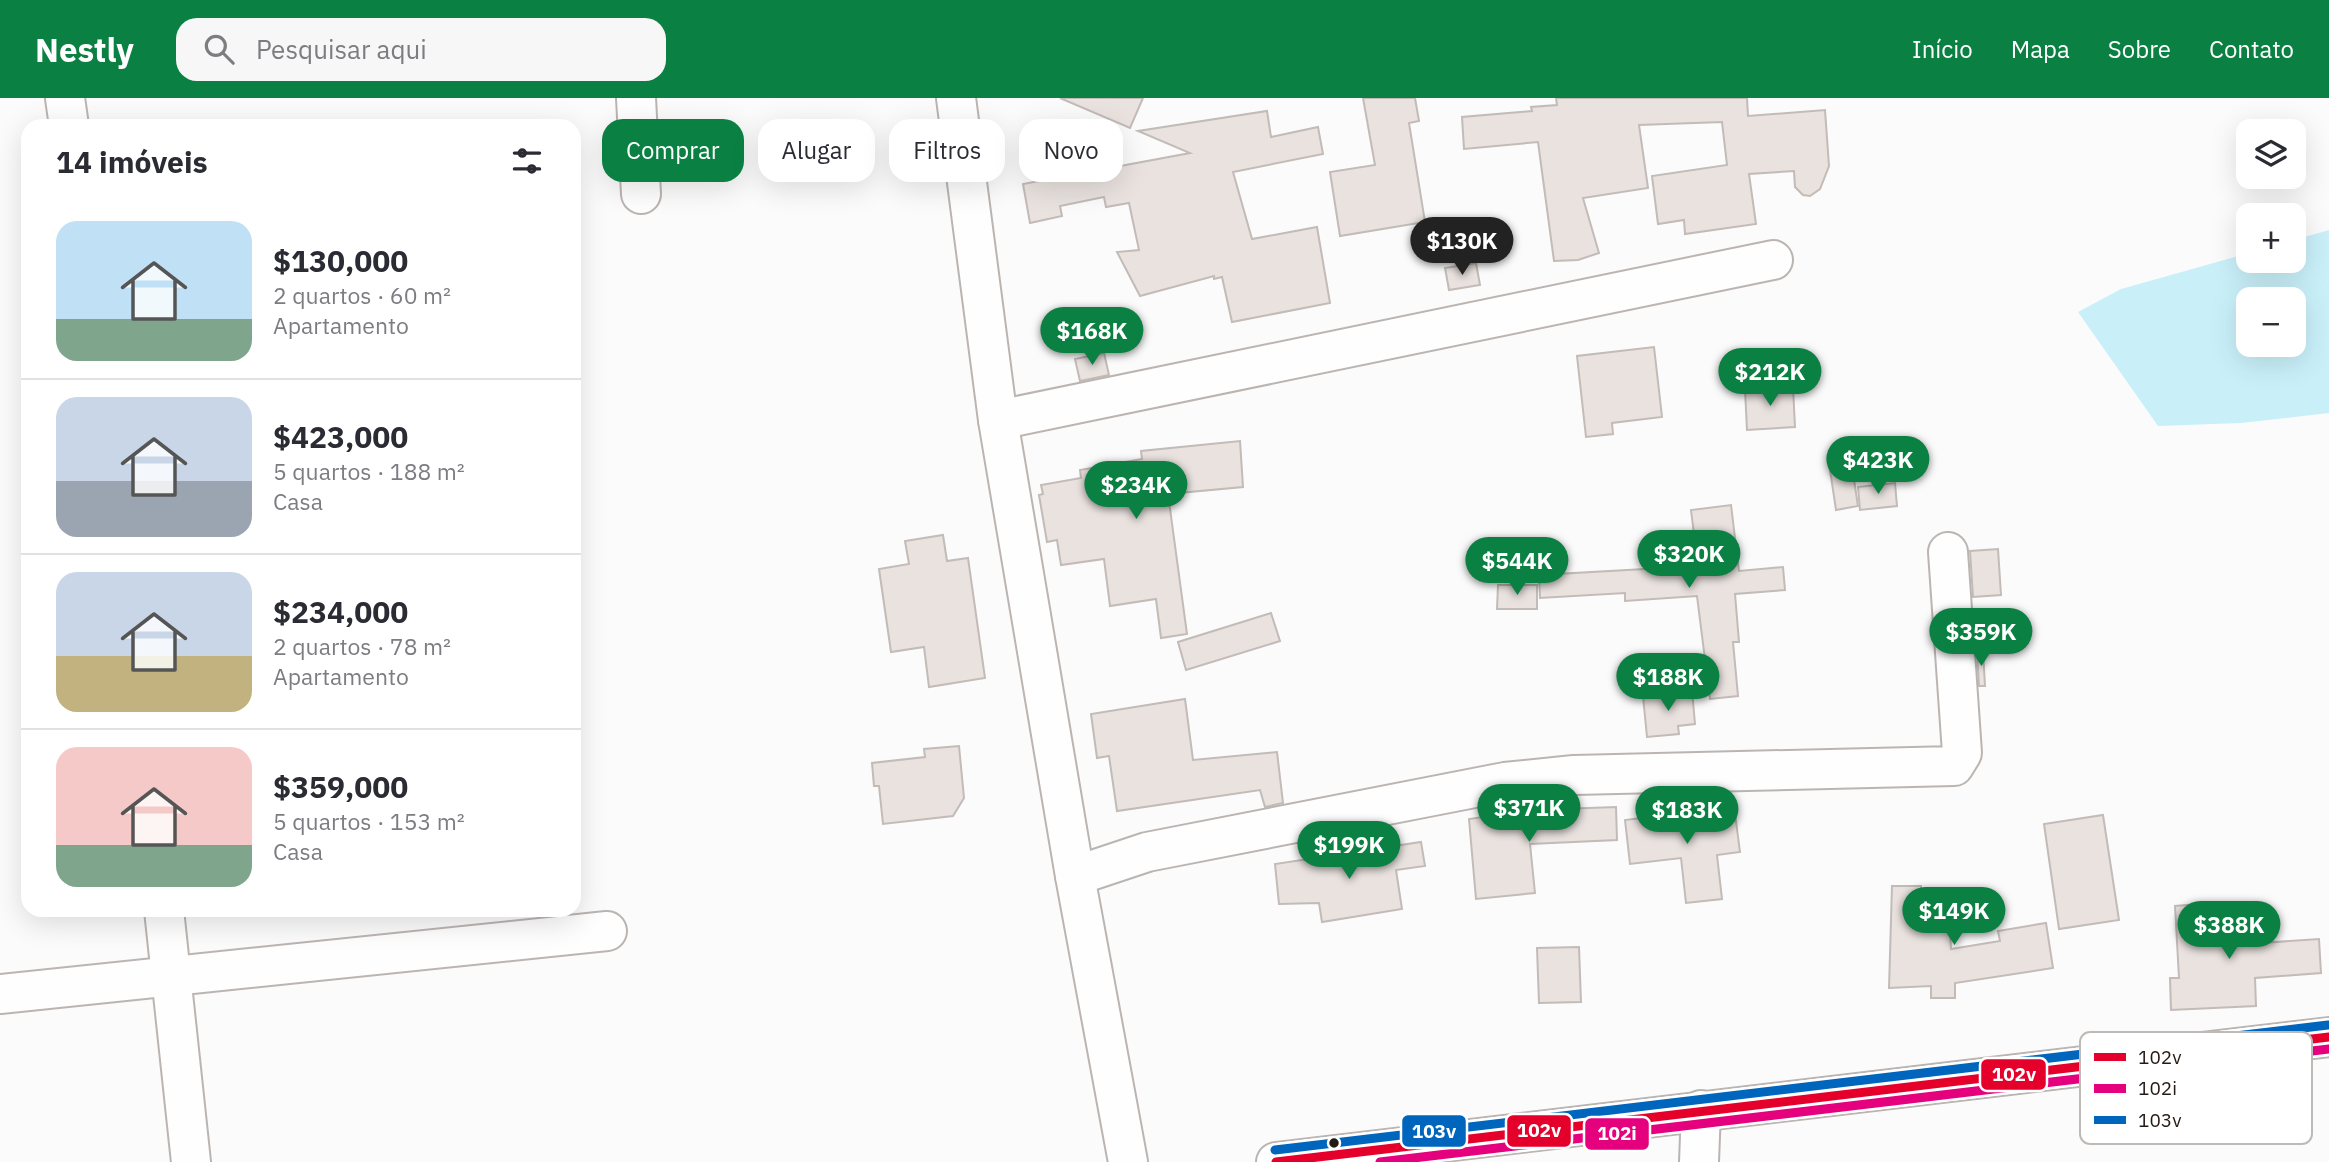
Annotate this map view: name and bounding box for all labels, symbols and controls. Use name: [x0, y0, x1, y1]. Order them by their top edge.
search box: [176, 18, 666, 81]
text: Nestly: [35, 28, 134, 71]
icon: search: [200, 30, 238, 68]
text: Pesquisar aqui: [256, 32, 427, 66]
text: Início: [1912, 33, 1973, 65]
text: Mapa: [2011, 33, 2070, 65]
text: Sobre: [2108, 33, 2171, 65]
text: Contato: [2209, 33, 2294, 65]
chip: Comprar: [602, 119, 744, 182]
chip: Alugar: [758, 119, 875, 182]
chip: Filtros: [889, 119, 1005, 182]
chip: Novo: [1019, 119, 1123, 182]
map controls: [2236, 119, 2306, 357]
button: layers: [2236, 119, 2306, 189]
text: 14 imóveis: [56, 142, 208, 181]
icon: filters: [508, 142, 546, 180]
button: +: [2236, 203, 2306, 273]
pin: $130K: [1413, 218, 1511, 277]
text: $130K: [1426, 225, 1498, 255]
text: $130,000: [273, 241, 408, 280]
icon: home: [112, 249, 196, 333]
text: 2 quartos · 60 m²: [273, 280, 451, 310]
button: −: [2236, 287, 2306, 357]
pin: $168K: [1043, 308, 1141, 367]
text: Apartamento: [273, 310, 409, 340]
text: $168K: [1056, 315, 1128, 345]
pin: $212K: [1721, 348, 1819, 408]
text: $212K: [1734, 356, 1806, 386]
text: $423,000: [273, 417, 408, 456]
icon: home: [112, 425, 196, 509]
pin: $423K: [1829, 436, 1927, 496]
text: $423K: [1842, 444, 1914, 474]
text: 5 quartos · 188 m²: [273, 456, 465, 486]
pin: $234K: [1087, 462, 1185, 521]
text: $234K: [1100, 469, 1172, 499]
text: Casa: [273, 486, 323, 516]
pin: $320K: [1640, 531, 1738, 590]
pin: $544K: [1468, 538, 1566, 597]
text: $320K: [1653, 538, 1725, 568]
text: $544K: [1481, 545, 1553, 575]
text: $234,000: [273, 592, 408, 631]
icon: home: [112, 600, 196, 684]
pin: $359K: [1932, 608, 2030, 668]
text: $359K: [1945, 616, 2017, 646]
text: 2 quartos · 78 m²: [273, 631, 451, 661]
pin: $188K: [1619, 654, 1717, 713]
text: Apartamento: [273, 661, 409, 691]
text: $188K: [1632, 661, 1704, 691]
text: $359,000: [273, 767, 408, 806]
icon: home: [112, 775, 196, 859]
pin: $371K: [1480, 784, 1578, 844]
pin: $183K: [1638, 786, 1736, 846]
text: $371K: [1493, 792, 1565, 822]
text: $183K: [1651, 794, 1723, 824]
text: 5 quartos · 153 m²: [273, 806, 465, 836]
pin: $199K: [1300, 822, 1398, 881]
text: $199K: [1313, 829, 1385, 859]
text: Casa: [273, 836, 323, 866]
pin: $149K: [1905, 888, 2003, 947]
text: $149K: [1918, 895, 1990, 925]
pin: $388K: [2180, 902, 2278, 961]
text: $388K: [2193, 909, 2265, 939]
legend: [2080, 1032, 2312, 1144]
text: 102v: [2138, 1045, 2182, 1069]
line badge: 102v: [1980, 1058, 2047, 1091]
text: 102v: [1992, 1062, 2037, 1086]
text: 102i: [2138, 1076, 2177, 1100]
text: 103v: [2138, 1108, 2182, 1132]
line badge: 103v: [1401, 1114, 1467, 1148]
line badge: 102v: [1506, 1114, 1572, 1148]
line badge: 102i: [1584, 1117, 1650, 1151]
text: 102v: [1517, 1118, 1562, 1142]
text: 103v: [1412, 1119, 1457, 1143]
text: 102i: [1597, 1121, 1637, 1145]
unlabelled marker: [1327, 1136, 1341, 1150]

